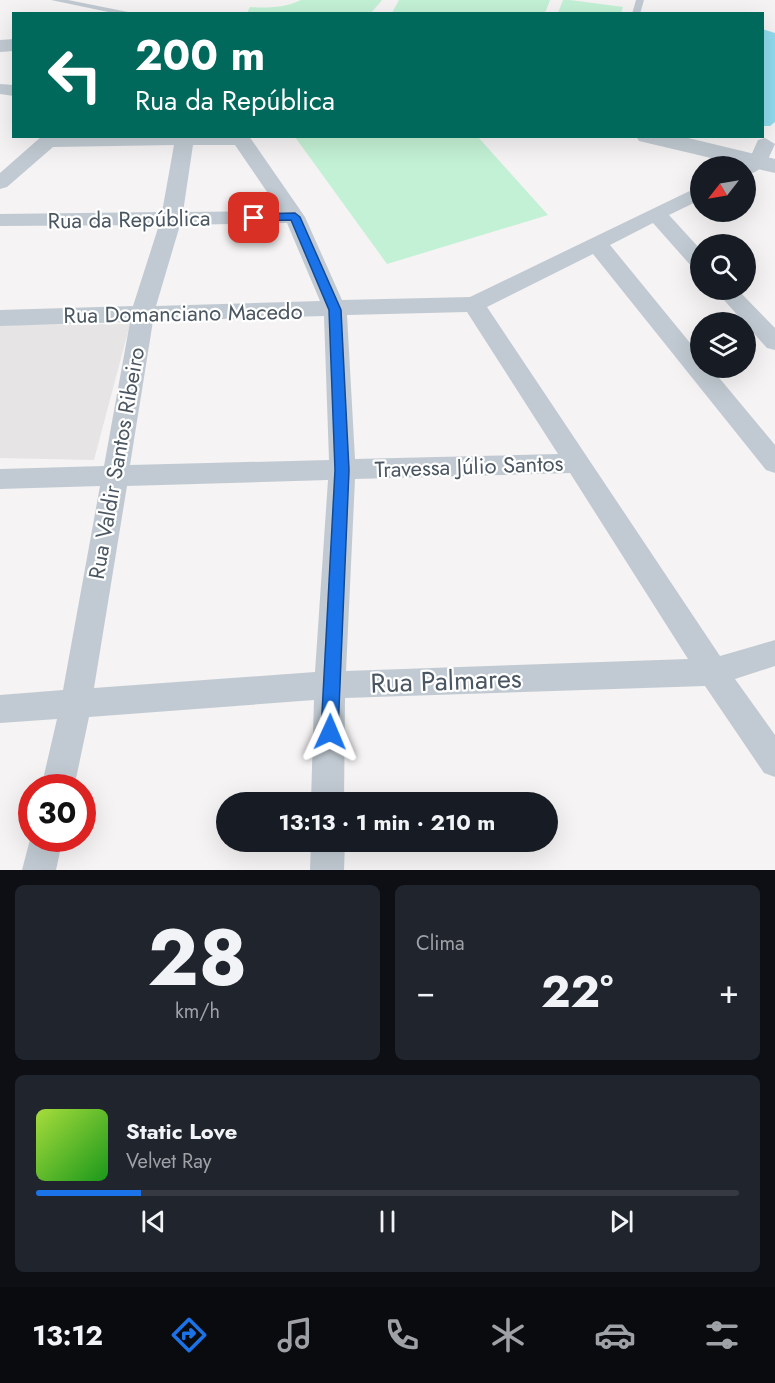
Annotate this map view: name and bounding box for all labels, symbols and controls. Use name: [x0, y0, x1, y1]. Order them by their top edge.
text: 200 m: [135, 25, 265, 86]
icon: left: [36, 36, 114, 114]
text: Rua da República: [135, 81, 335, 120]
north arrow: [690, 156, 756, 222]
map controls: [690, 156, 756, 378]
pin: [228, 192, 279, 243]
icon: arrive: [237, 201, 270, 234]
street label: Rua da República: [47, 202, 211, 236]
button: search: [690, 234, 756, 300]
street label: Rua Domanciano Macedo: [63, 295, 303, 331]
button: layers: [690, 312, 756, 378]
street label: Rua Valdir Santos Ribeiro: [80, 344, 152, 582]
street label: Travessa Júlio Santos: [374, 447, 564, 485]
street label: Rua Palmares: [370, 658, 522, 703]
position arrow: [298, 700, 362, 764]
speed limit sign: 30: [18, 774, 96, 852]
text: 13:13 · 1 min · 210 m: [279, 806, 495, 838]
text: 28: [147, 902, 248, 1014]
text: Clima: [416, 929, 465, 958]
text: 22°: [541, 959, 613, 1024]
text: −: [416, 968, 435, 1015]
text: +: [719, 968, 739, 1015]
text: km/h: [175, 997, 220, 1026]
text: Static Love: [126, 1115, 237, 1147]
text: Velvet Ray: [126, 1147, 212, 1176]
icon: previous: [137, 1205, 170, 1238]
icon: pause: [371, 1205, 404, 1238]
icon: next: [605, 1205, 638, 1238]
icon: directions: [168, 1314, 210, 1356]
icon: music: [274, 1314, 316, 1356]
icon: phone: [381, 1314, 423, 1356]
icon: climate: [487, 1314, 529, 1356]
icon: car: [594, 1314, 636, 1356]
icon: filters: [701, 1314, 743, 1356]
text: 13:12: [32, 1316, 103, 1355]

